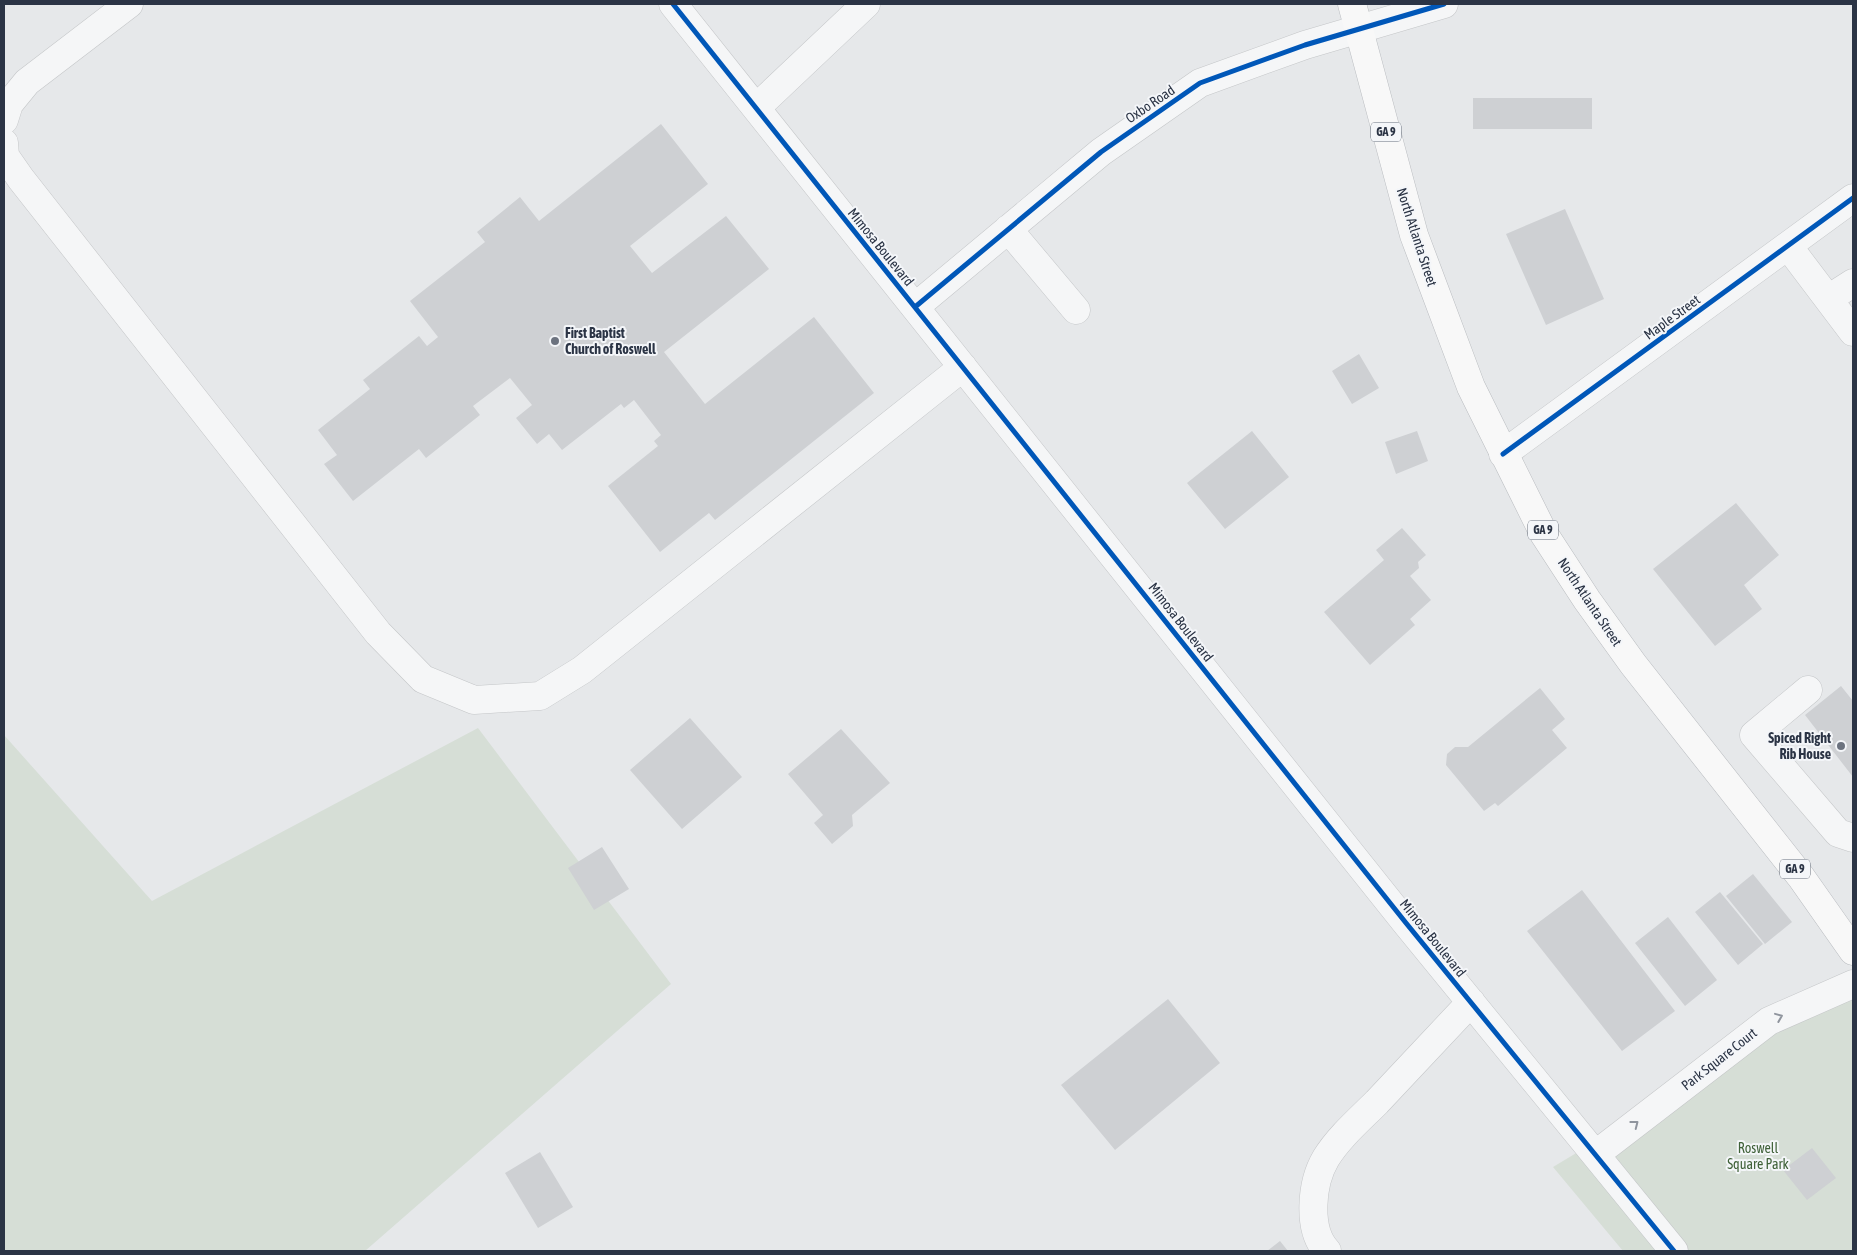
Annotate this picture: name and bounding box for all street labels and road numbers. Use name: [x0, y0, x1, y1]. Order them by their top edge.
street label: Oxbo Road: [1122, 82, 1178, 126]
road number: GA 9: [1371, 122, 1401, 142]
street label: North Atlanta Street: [1394, 186, 1440, 288]
street label: Mimosa Boulevard: [845, 205, 917, 289]
street label: Maple Street: [1641, 291, 1703, 343]
road number: GA 9: [1528, 520, 1558, 540]
street label: North Atlanta Street: [1555, 555, 1625, 649]
street label: Mimosa Boulevard: [1145, 580, 1217, 664]
road number: GA 9: [1780, 860, 1810, 879]
street label: Mimosa Boulevard: [1397, 896, 1469, 980]
street label: Park Square Court: [1678, 1025, 1760, 1093]

